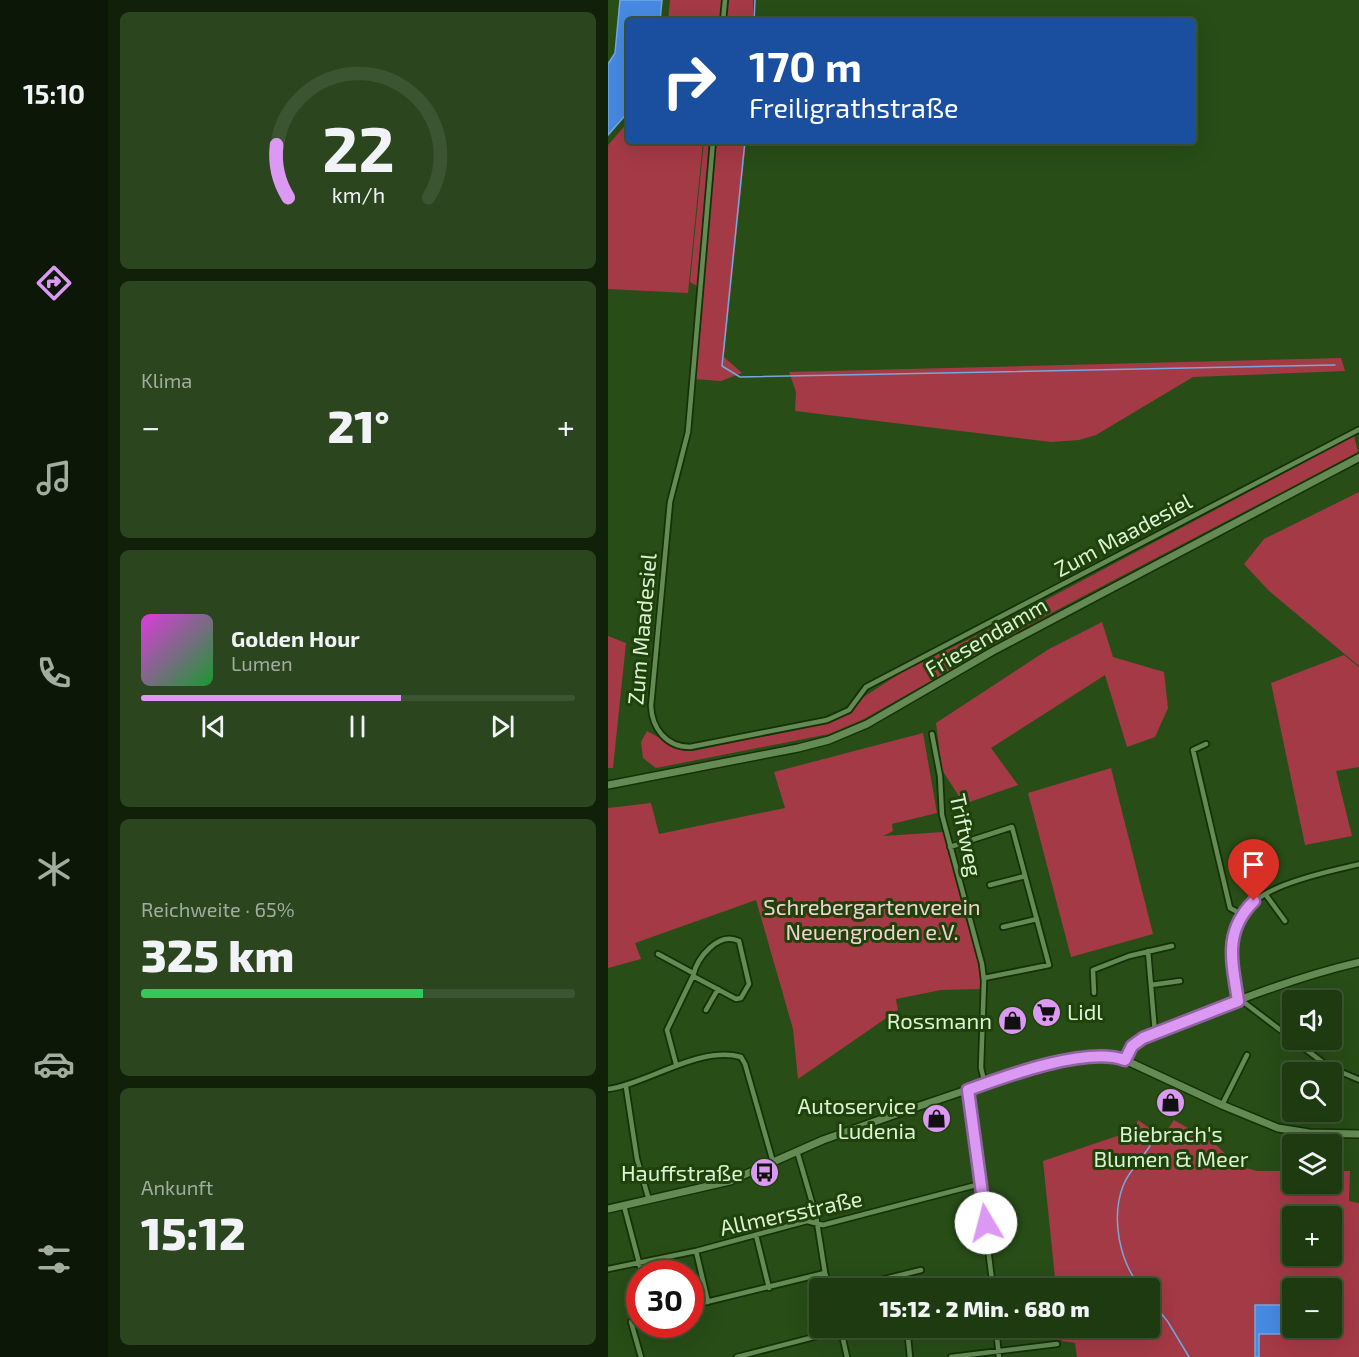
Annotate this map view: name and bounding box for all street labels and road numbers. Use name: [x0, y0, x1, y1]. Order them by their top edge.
street label: Zum Maadesiel: [1049, 487, 1196, 581]
street label: Zum Maadesiel: [621, 552, 661, 706]
street label: Friesendamm: [920, 591, 1051, 682]
street label: Triftweg: [946, 791, 988, 879]
street label: Allmersstraße: [717, 1184, 864, 1240]

